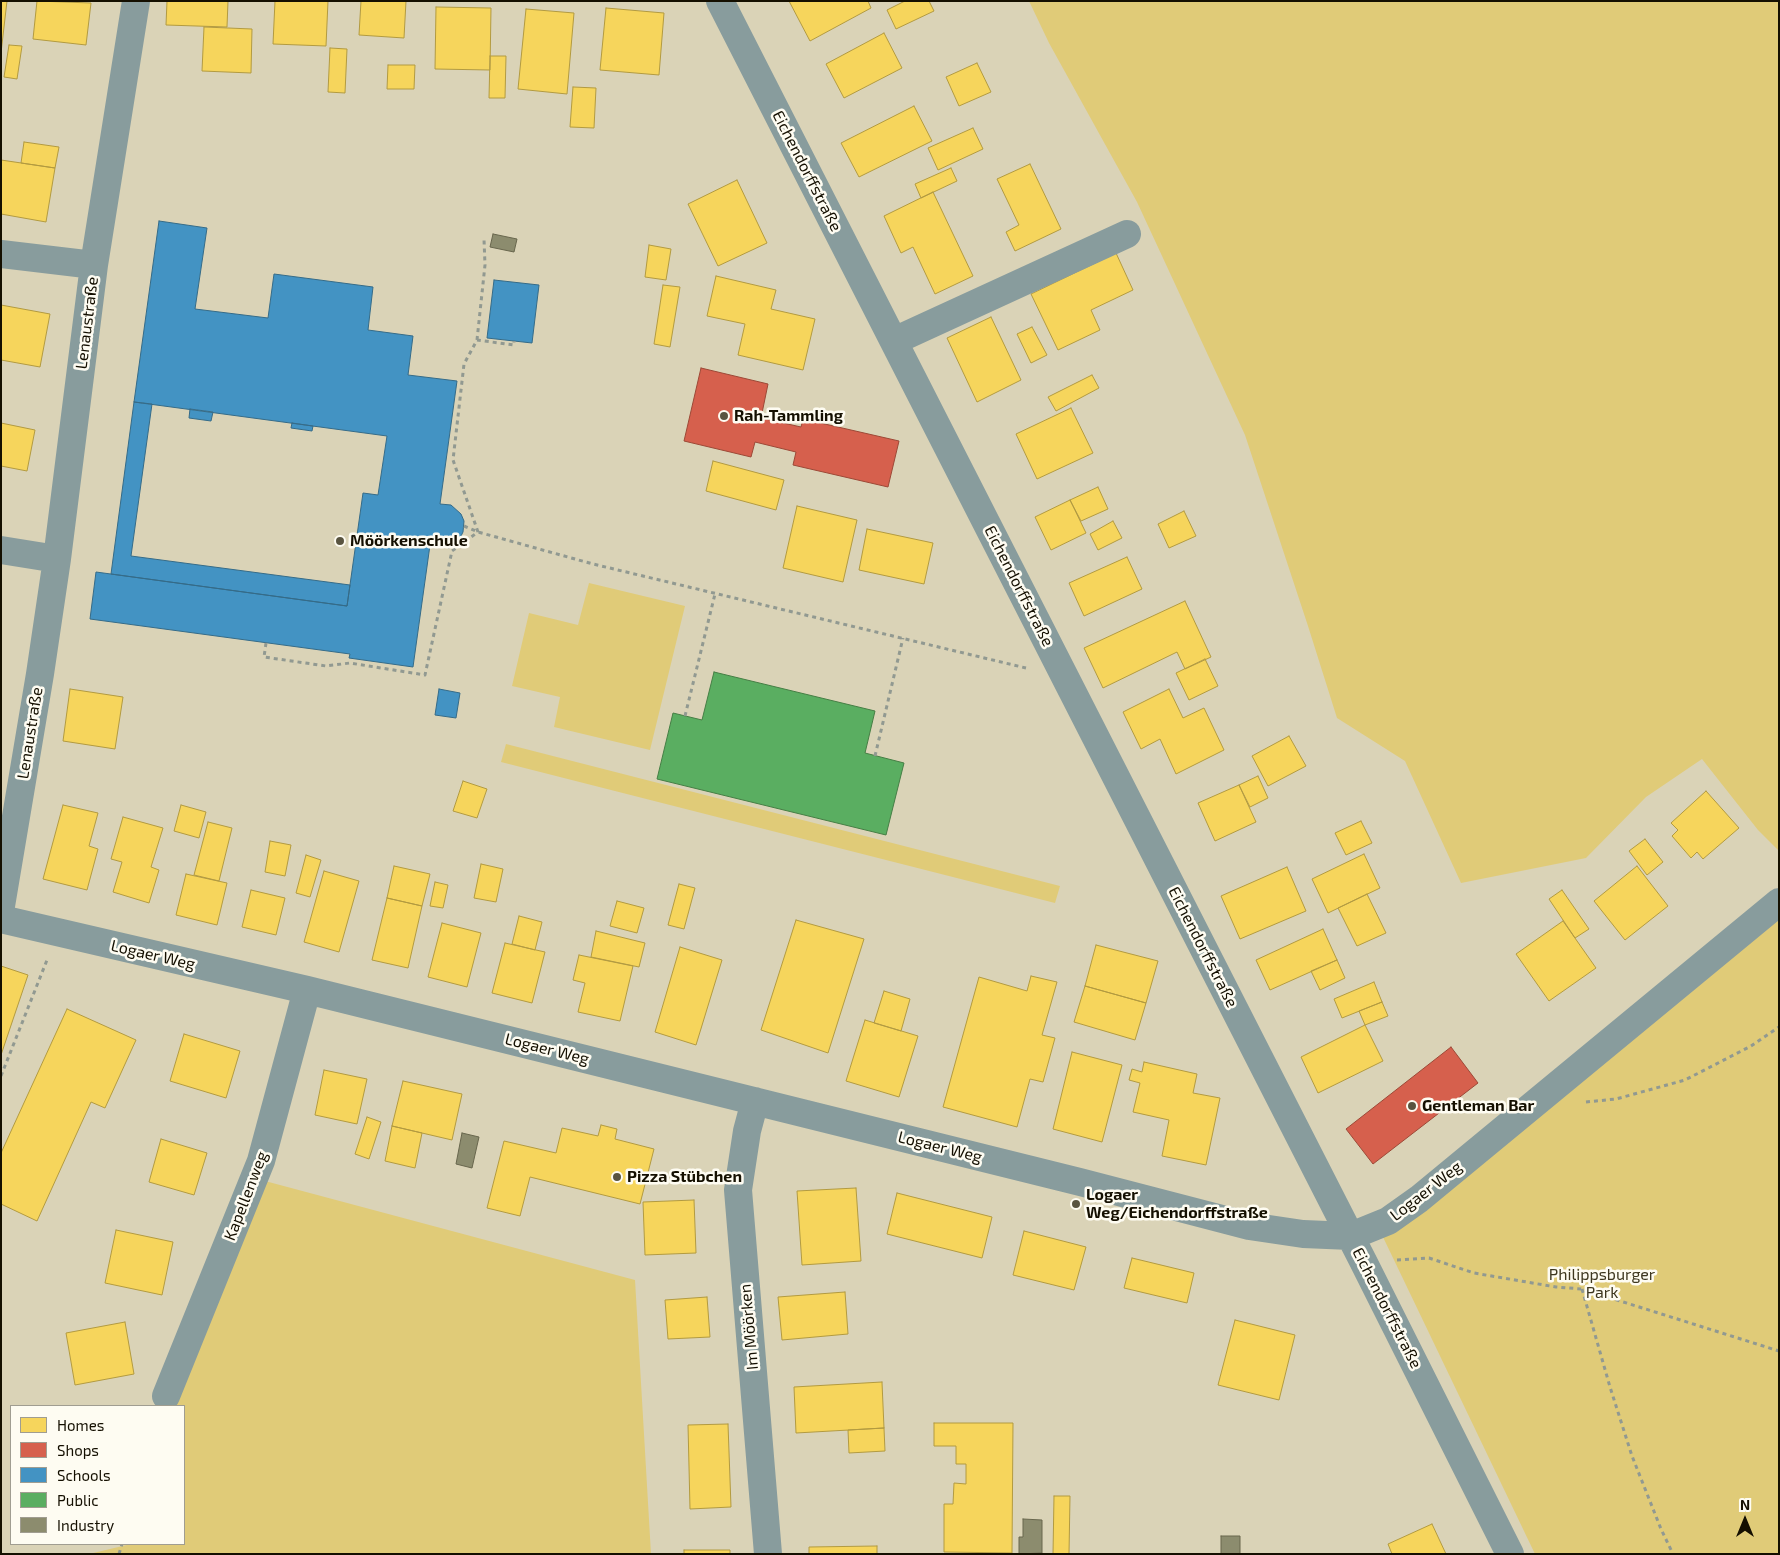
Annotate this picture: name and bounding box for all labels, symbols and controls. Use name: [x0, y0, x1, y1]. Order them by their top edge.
street label: Eichendorffstraße: [768, 107, 846, 235]
street label: Lenaustraße: [72, 276, 102, 370]
place label: Rah-Tammling: [734, 406, 843, 426]
marker: Rah-Tammling: [718, 410, 730, 422]
street label: Eichendorffstraße: [980, 522, 1058, 650]
place label: Möörkenschule: [350, 531, 468, 551]
marker: Möörkenschule: [334, 535, 346, 547]
street label: Lenaustraße: [13, 686, 47, 780]
street label: Eichendorffstraße: [1164, 883, 1242, 1011]
street label: Logaer Weg: [109, 936, 197, 974]
street label: Logaer Weg: [503, 1029, 591, 1069]
place label: Gentleman Bar: [1422, 1096, 1534, 1116]
marker: Gentleman Bar: [1406, 1100, 1418, 1112]
street label: Logaer Weg: [896, 1127, 984, 1167]
street label: Kapellenweg: [220, 1149, 272, 1243]
street label: Logaer Weg: [1386, 1157, 1466, 1225]
place label: Pizza Stübchen: [627, 1167, 742, 1187]
marker: Pizza Stübchen: [611, 1171, 623, 1183]
place label: Logaer Weg/Eichendorffstraße: [1086, 1185, 1268, 1223]
marker: Logaer Weg/Eichendorffstraße: [1070, 1198, 1082, 1210]
street label: Eichendorffstraße: [1348, 1244, 1426, 1372]
park label: Philippsburger Park: [1549, 1265, 1655, 1303]
street label: Im Möörken: [736, 1283, 762, 1371]
legend: [10, 1405, 185, 1545]
text: Homes: [57, 1416, 104, 1434]
text: Shops: [57, 1441, 99, 1459]
text: Schools: [57, 1466, 111, 1484]
text: Public: [57, 1491, 98, 1509]
north arrow: [1720, 1495, 1770, 1545]
text: N: [1740, 1496, 1750, 1513]
text: Industry: [57, 1516, 114, 1534]

